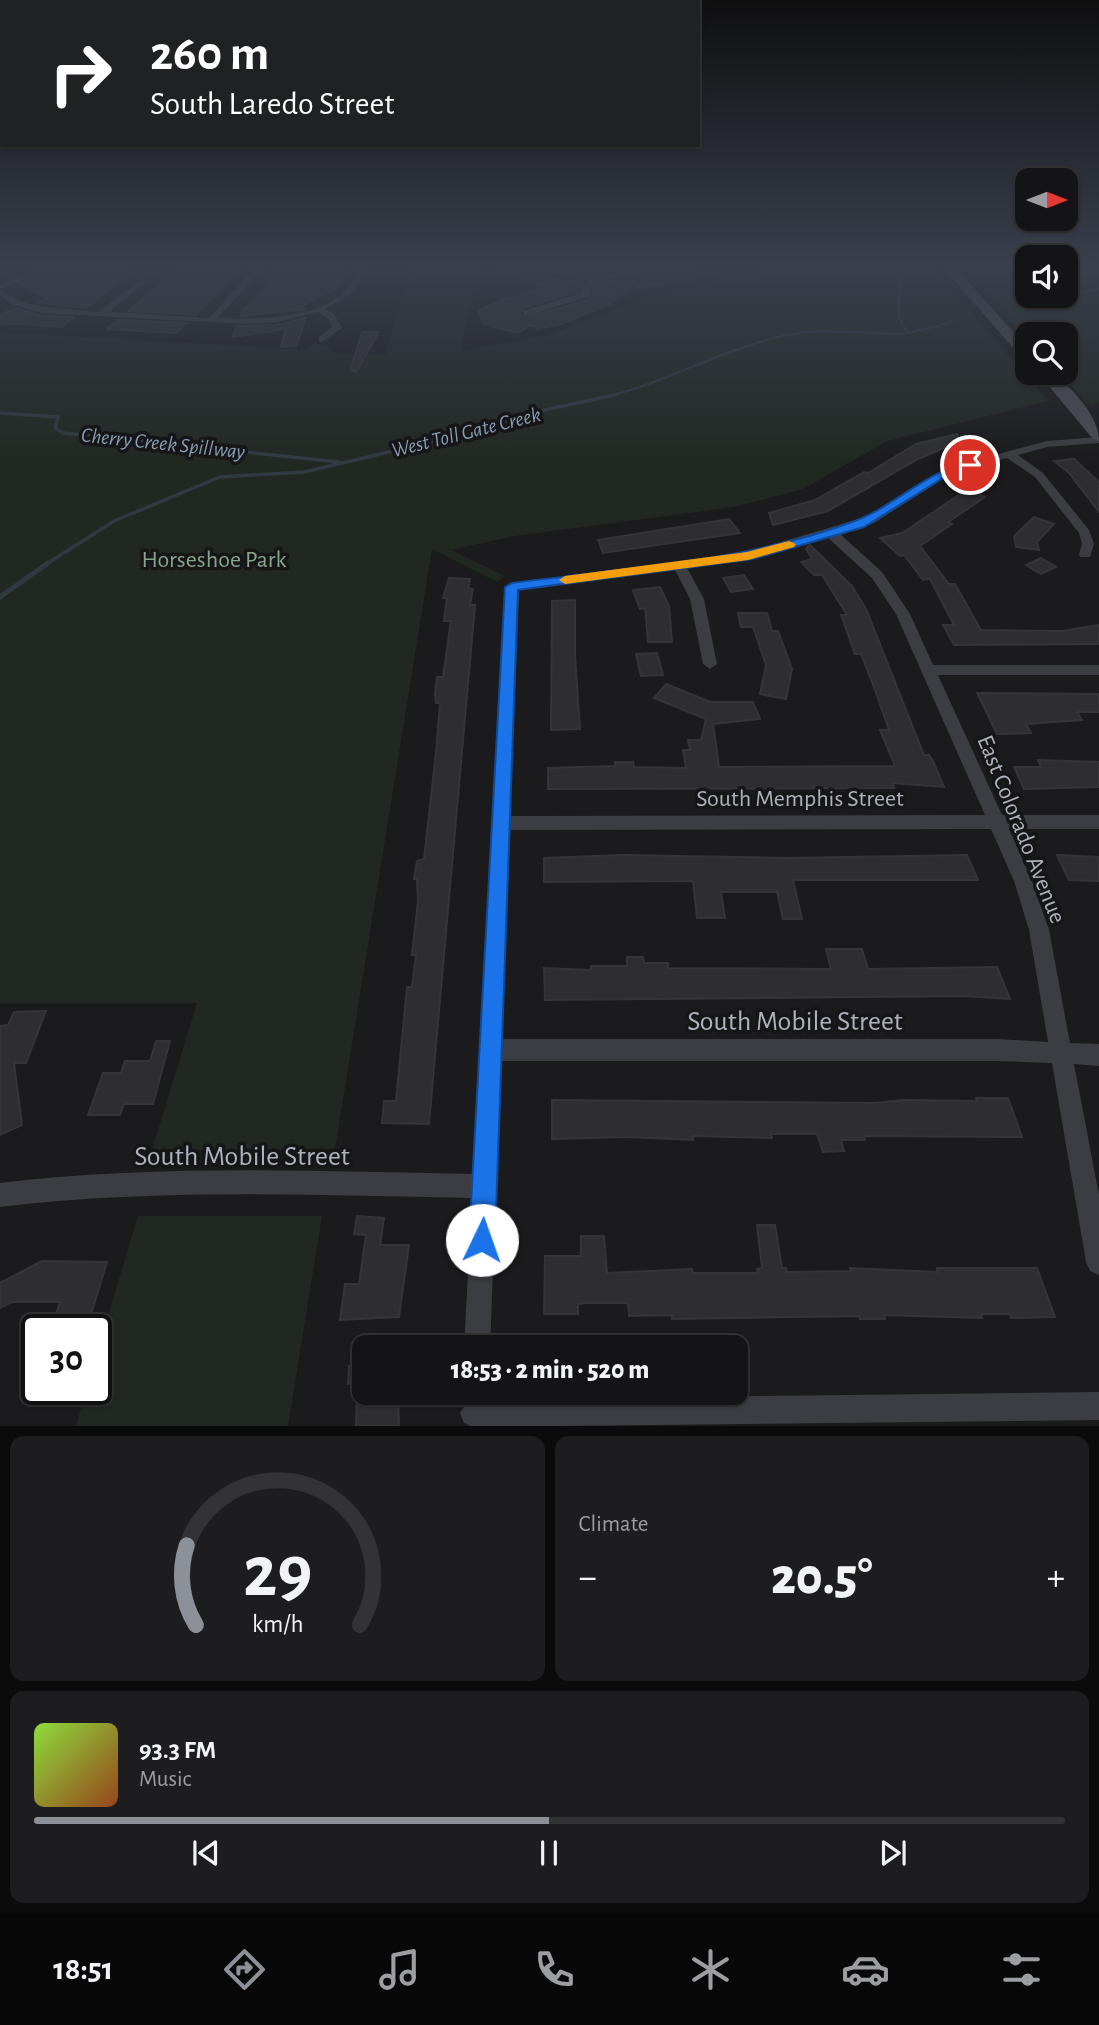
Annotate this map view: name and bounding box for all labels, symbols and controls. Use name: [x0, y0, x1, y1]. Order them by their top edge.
icon: right: [35, 28, 126, 119]
text: 260 m: [150, 30, 269, 79]
text: South Laredo Street: [150, 88, 394, 120]
north arrow: [1015, 168, 1078, 231]
map controls: [1015, 168, 1078, 385]
button: sound: [1015, 245, 1078, 308]
button: search: [1015, 322, 1078, 385]
water label: West Toll Gate Creek: [389, 404, 543, 461]
water label: Cherry Creek Spillway: [80, 424, 246, 464]
pin: [940, 435, 1000, 495]
icon: arrive: [951, 446, 989, 484]
park label: Horseshoe Park: [142, 548, 286, 572]
street label: East Colorado Avenue: [972, 732, 1070, 927]
street label: South Memphis Street: [696, 787, 904, 811]
street label: South Mobile Street: [687, 1008, 903, 1036]
street label: South Mobile Street: [134, 1143, 350, 1171]
position arrow: [445, 1203, 519, 1277]
speed limit sign: 30: [21, 1314, 112, 1405]
text: 18:53 · 2 min · 520 m: [451, 1357, 649, 1383]
text: Climate: [579, 1513, 648, 1536]
text: 29: [243, 1537, 312, 1610]
text: 20.5°: [771, 1551, 873, 1603]
text: −: [579, 1559, 597, 1597]
text: +: [1047, 1559, 1065, 1597]
text: km/h: [251, 1611, 303, 1636]
text: 93.3 FM: [139, 1737, 216, 1763]
text: Music: [139, 1768, 191, 1791]
icon: previous: [187, 1834, 225, 1872]
icon: pause: [530, 1834, 568, 1872]
icon: next: [874, 1834, 912, 1872]
icon: directions: [220, 1945, 269, 1994]
icon: music: [375, 1945, 424, 1994]
icon: phone: [530, 1945, 579, 1994]
icon: climate: [686, 1945, 735, 1994]
icon: car: [841, 1945, 890, 1994]
icon: filters: [997, 1945, 1046, 1994]
text: 18:51: [53, 1953, 113, 1985]

